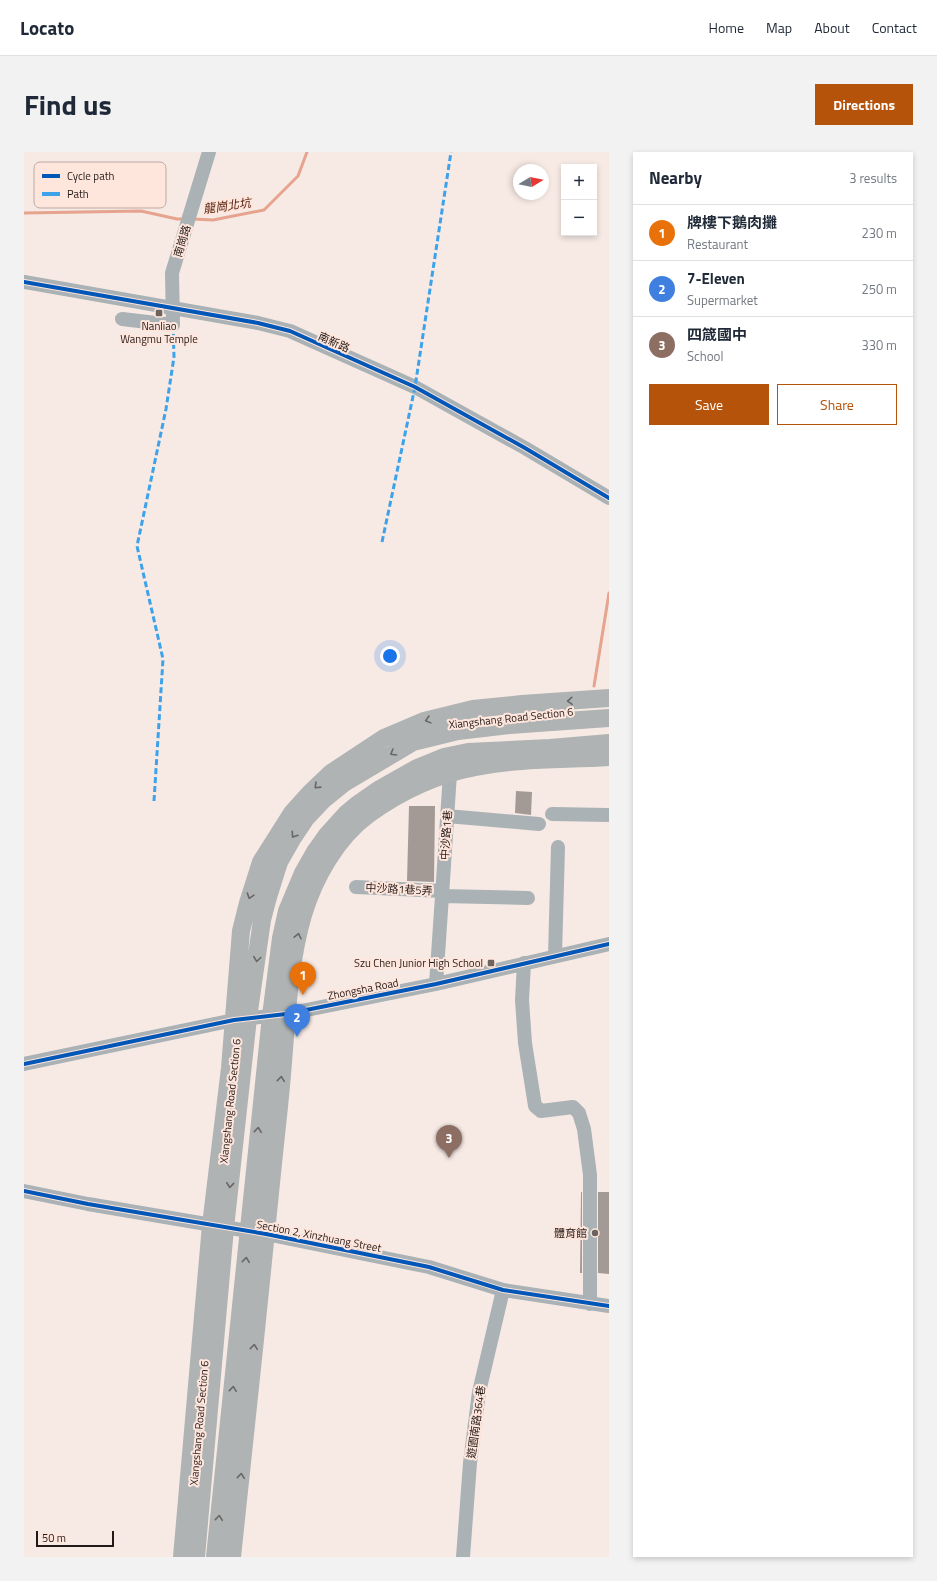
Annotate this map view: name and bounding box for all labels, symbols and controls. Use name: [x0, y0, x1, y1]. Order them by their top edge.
text: Locato: [20, 13, 74, 42]
text: Home: [709, 17, 744, 38]
text: Map: [766, 17, 792, 38]
text: About: [814, 17, 850, 38]
text: Contact: [872, 17, 917, 38]
text: Find us: [24, 83, 112, 126]
button: Directions: [815, 84, 913, 125]
legend: [34, 162, 166, 208]
north arrow: [513, 164, 549, 200]
map controls: [561, 164, 597, 236]
button: +: [561, 164, 597, 200]
text: Nearby: [649, 165, 702, 191]
text: Cycle path: [67, 168, 115, 184]
text: 3 results: [849, 168, 897, 188]
text: Path: [67, 186, 89, 202]
water label: 龍崗北坑: [202, 192, 254, 218]
button: −: [561, 200, 597, 236]
text: 牌樓下鵝肉攤: [687, 211, 777, 234]
street label: 南崗路: [170, 223, 194, 259]
text: 1: [658, 223, 666, 243]
text: 230 m: [861, 223, 897, 243]
text: Restaurant: [687, 234, 748, 254]
text: 7-Eleven: [687, 267, 745, 290]
text: 2: [658, 279, 666, 299]
text: 250 m: [861, 279, 897, 299]
text: Supermarket: [687, 290, 758, 310]
marker: Nanliao Wangmu Temple: [154, 308, 164, 318]
place label: Nanliao Wangmu Temple: [120, 318, 198, 347]
text: 四箴國中: [687, 323, 747, 346]
street label: 南新路: [316, 328, 352, 356]
text: 3: [658, 335, 666, 355]
text: 330 m: [861, 335, 897, 355]
text: School: [687, 346, 723, 366]
button: Save: [649, 384, 769, 425]
button: Share: [777, 384, 897, 425]
your location: [380, 646, 400, 666]
one-way arrow: [567, 696, 573, 705]
street label: Xiangshang Road Section 6: [448, 703, 574, 733]
one-way arrow: [425, 716, 431, 724]
one-way arrow: [390, 749, 397, 756]
one-way arrow: [314, 782, 322, 789]
street label: 中沙路1巷: [436, 809, 456, 861]
one-way arrow: [292, 831, 299, 838]
street label: 中沙路1巷5弄: [365, 879, 433, 899]
one-way arrow: [247, 892, 255, 899]
one-way arrow: [294, 933, 302, 939]
one-way arrow: [253, 955, 262, 962]
place label: Szu Chen Junior High School: [354, 955, 483, 971]
marker: Szu Chen Junior High School: [486, 958, 496, 968]
pin: 1: [290, 962, 316, 995]
street label: Zhongsha Road: [326, 974, 400, 1004]
pin: 2: [284, 1004, 310, 1037]
street label: Xiangshang Road Section 6: [215, 1038, 245, 1164]
one-way arrow: [277, 1076, 286, 1082]
pin: 3: [436, 1125, 462, 1158]
one-way arrow: [254, 1127, 263, 1133]
one-way arrow: [225, 1182, 234, 1188]
street label: Section 2, Xinzhuang Street: [255, 1216, 383, 1256]
place label: 體育館: [554, 1225, 587, 1241]
marker: 體育館: [590, 1228, 600, 1238]
one-way arrow: [241, 1257, 250, 1263]
one-way arrow: [249, 1344, 258, 1350]
street label: Xiangshang Road Section 6: [186, 1360, 212, 1486]
street label: 遊園南路364巷: [463, 1385, 489, 1459]
one-way arrow: [228, 1386, 237, 1392]
one-way arrow: [236, 1473, 245, 1479]
one-way arrow: [215, 1515, 224, 1521]
scale bar: [36, 1529, 114, 1548]
text: 50 m: [42, 1530, 66, 1546]

